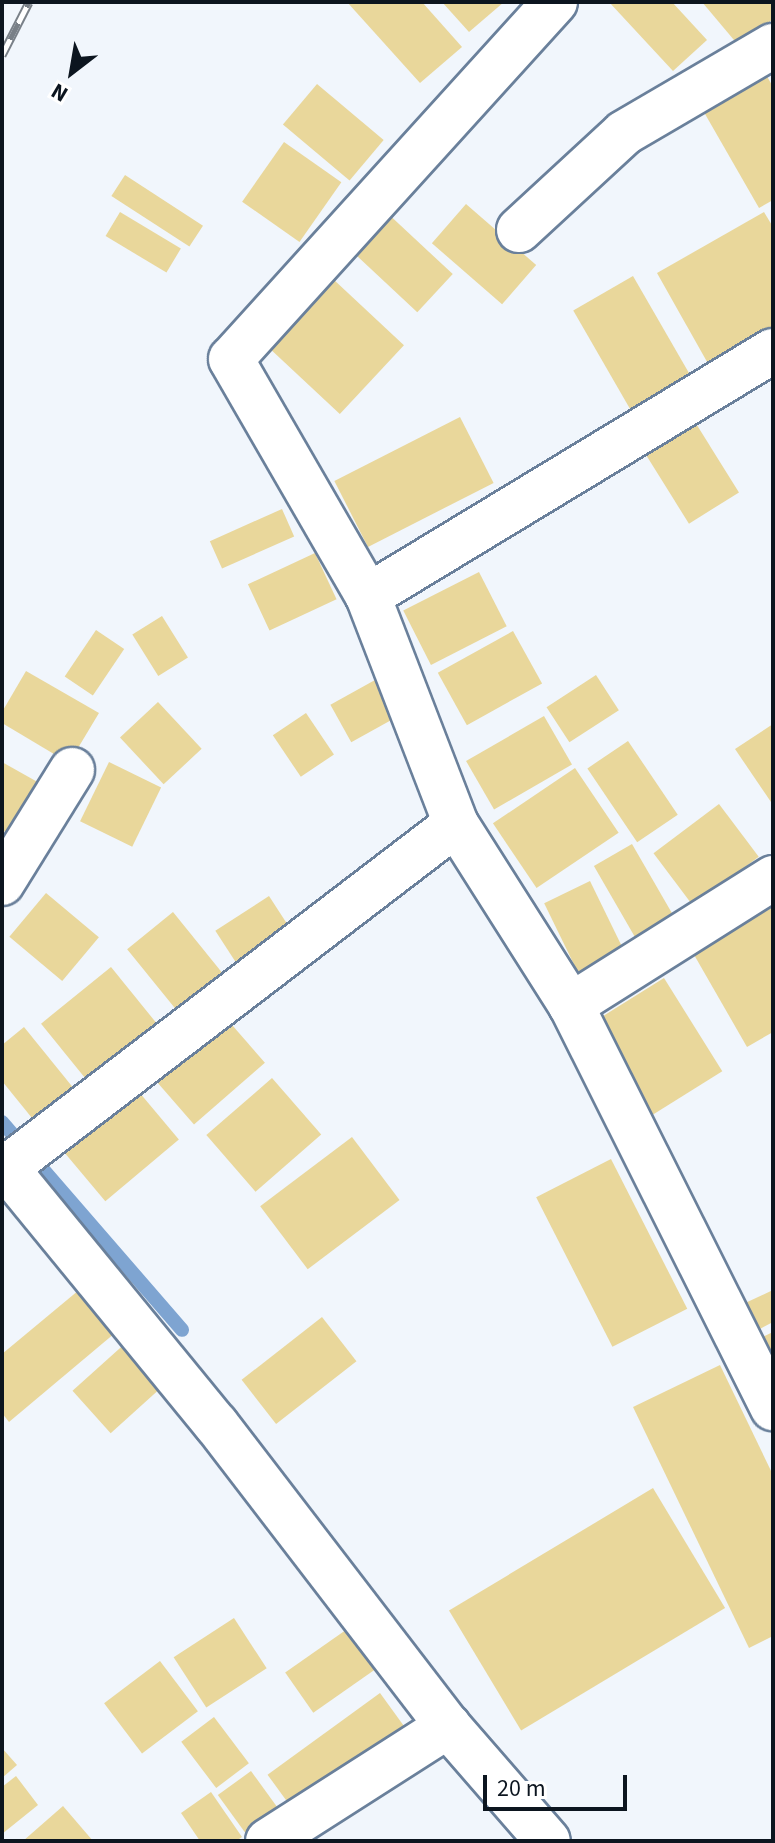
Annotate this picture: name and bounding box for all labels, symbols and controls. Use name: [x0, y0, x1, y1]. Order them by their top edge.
north arrow: [32, 32, 112, 112]
text: N: [45, 75, 74, 110]
scale bar: [487, 1759, 631, 1809]
text: 20 m: [497, 1771, 546, 1806]

